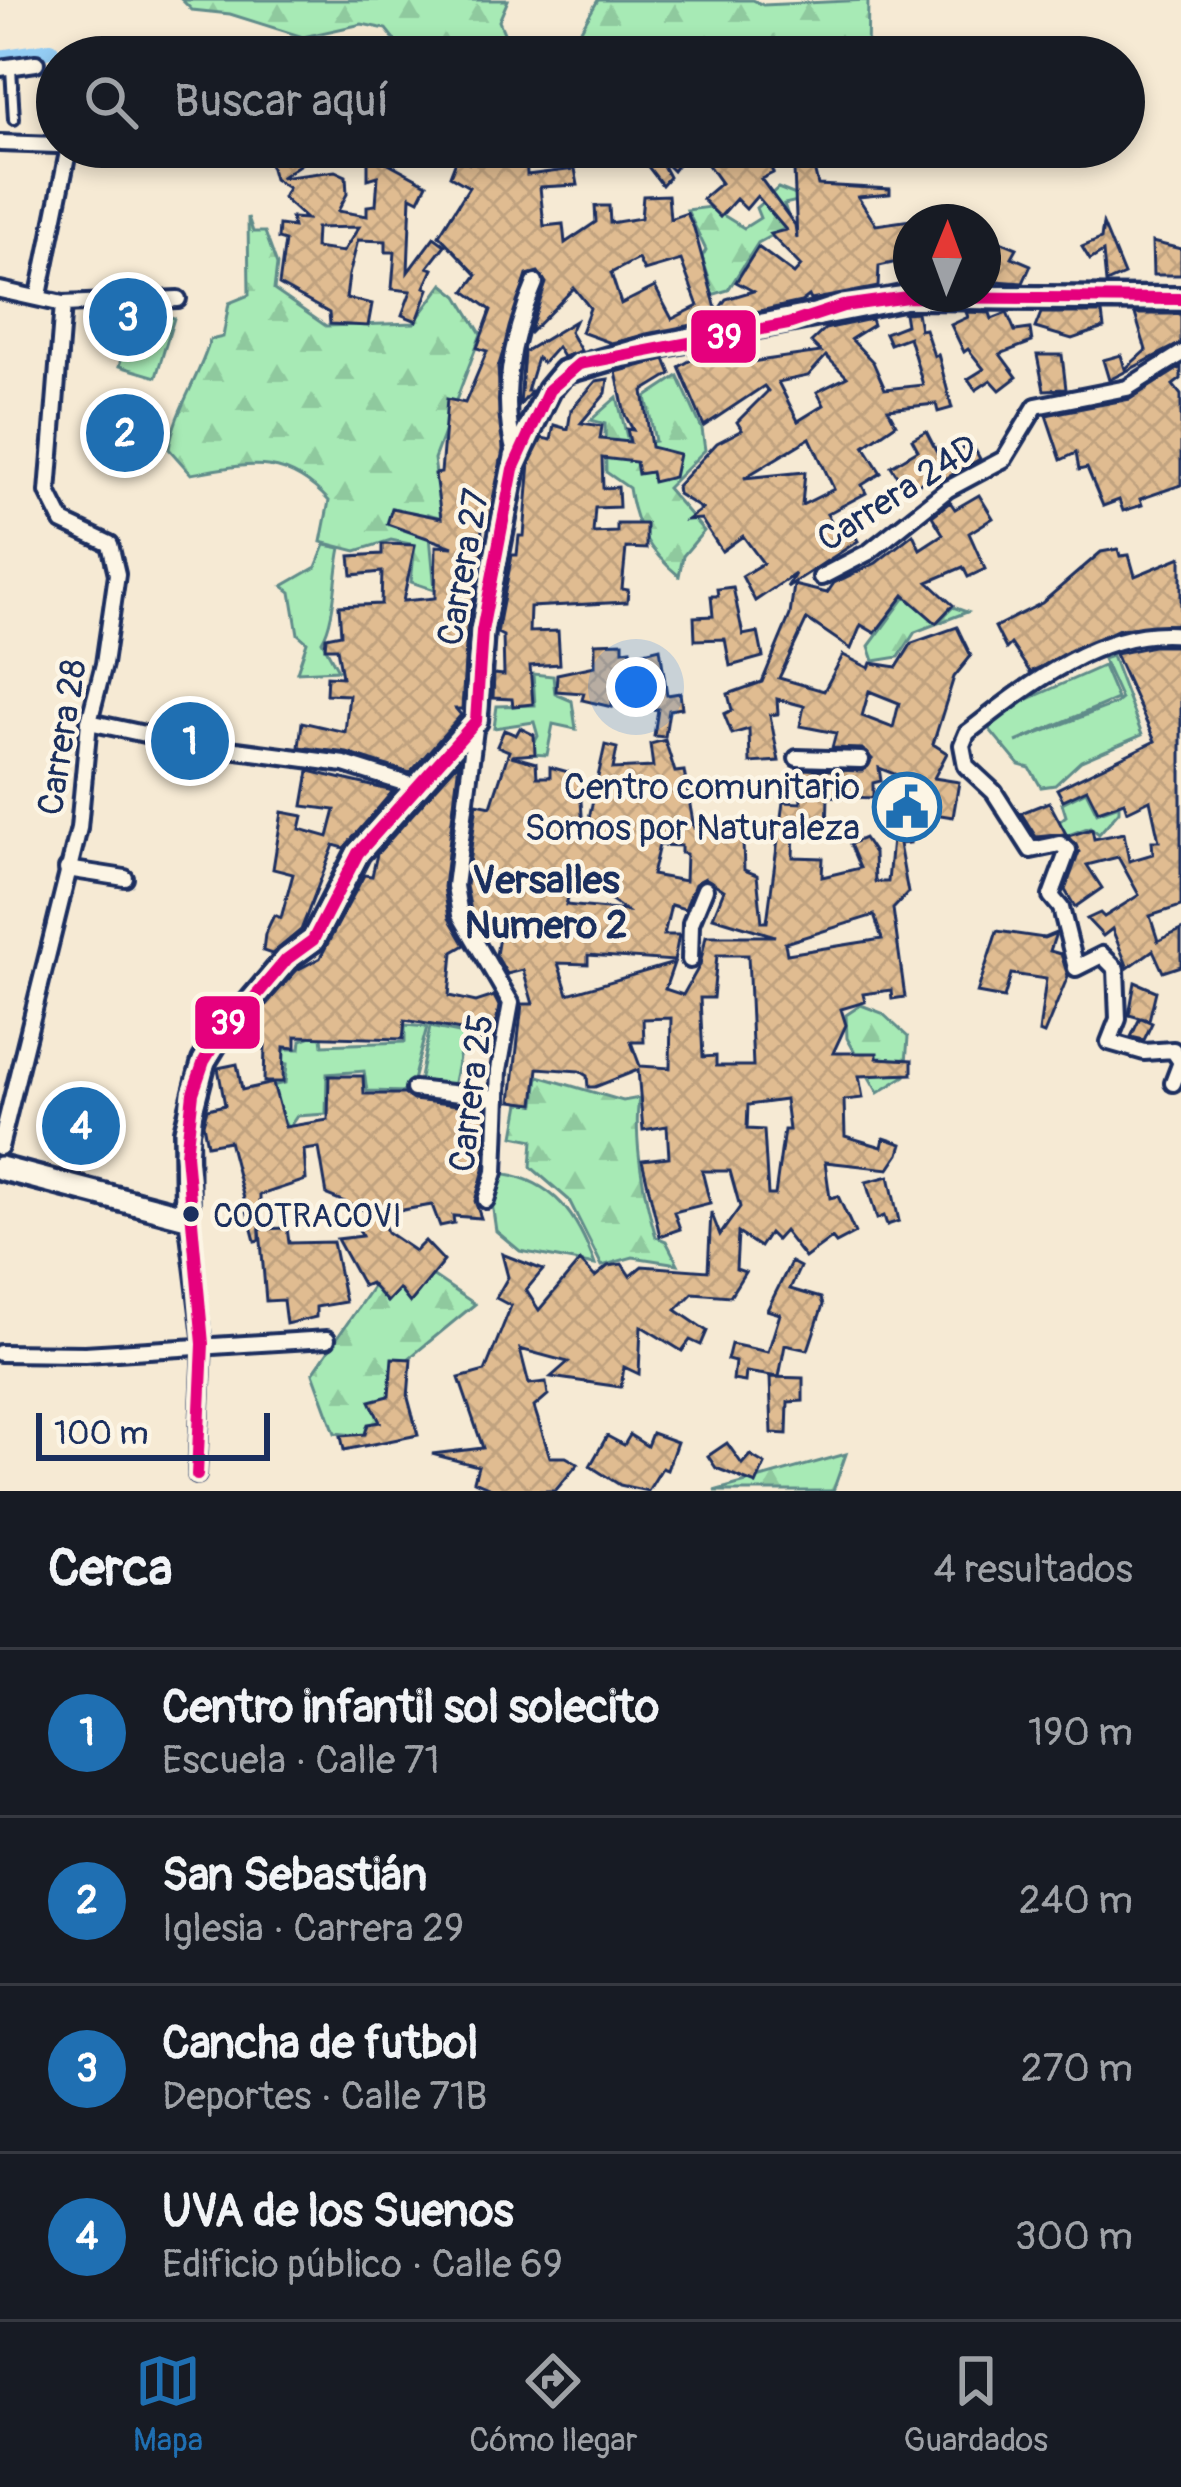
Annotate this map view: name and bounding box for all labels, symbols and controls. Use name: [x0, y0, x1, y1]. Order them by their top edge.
search box: [36, 36, 1145, 168]
icon: search: [78, 69, 144, 135]
text: Buscar aquí: [174, 74, 389, 130]
north arrow: [893, 204, 1001, 312]
pin: 3: [89, 272, 167, 362]
line badge: 39: [689, 308, 758, 365]
text: 39: [706, 317, 742, 358]
pin: 2: [86, 388, 164, 478]
street label: Carrera 24D: [809, 425, 987, 562]
street label: Carrera 27: [428, 485, 499, 649]
street label: Carrera 28: [28, 656, 97, 818]
your location: [606, 657, 666, 717]
pin: 1: [151, 696, 229, 786]
place label: Centro comunitario Somos por Naturaleza: [525, 765, 860, 851]
public building icon: Centro comunitario Somos por Naturaleza: [872, 772, 942, 842]
district label: Versalles Numero 2: [464, 856, 628, 950]
line badge: 39: [193, 994, 262, 1051]
text: 39: [210, 1003, 246, 1044]
street label: Carrera 25: [439, 1012, 503, 1175]
pin: 4: [42, 1081, 120, 1171]
place label: COOTRACOVI: [213, 1196, 402, 1237]
marker: COOTRACOVI: [180, 1203, 202, 1225]
scale bar: [36, 1407, 270, 1460]
text: 100 m: [54, 1413, 148, 1454]
text: Cerca: [48, 1537, 172, 1601]
text: 4 resultados: [933, 1545, 1133, 1594]
text: Centro infantil sol solecito: [162, 1680, 659, 1736]
text: 1: [79, 1708, 95, 1757]
text: 190 m: [1028, 1708, 1133, 1757]
text: Escuela · Calle 71: [162, 1736, 440, 1785]
text: San Sebastián: [162, 1848, 427, 1904]
text: 2: [76, 1876, 98, 1925]
text: 240 m: [1019, 1876, 1133, 1925]
text: Iglesia · Carrera 29: [162, 1904, 464, 1953]
text: Cancha de futbol: [162, 2016, 478, 2072]
text: 3: [76, 2044, 98, 2093]
text: 270 m: [1021, 2044, 1133, 2093]
text: Deportes · Calle 71B: [162, 2072, 487, 2121]
text: UVA de los Suenos: [162, 2184, 514, 2240]
text: 4: [76, 2212, 98, 2261]
text: 300 m: [1015, 2212, 1133, 2261]
text: Edificio público · Calle 69: [162, 2240, 563, 2289]
tab: Mapa: [133, 2348, 203, 2461]
tab: Cómo llegar: [469, 2348, 637, 2461]
tab: Guardados: [904, 2348, 1048, 2461]

